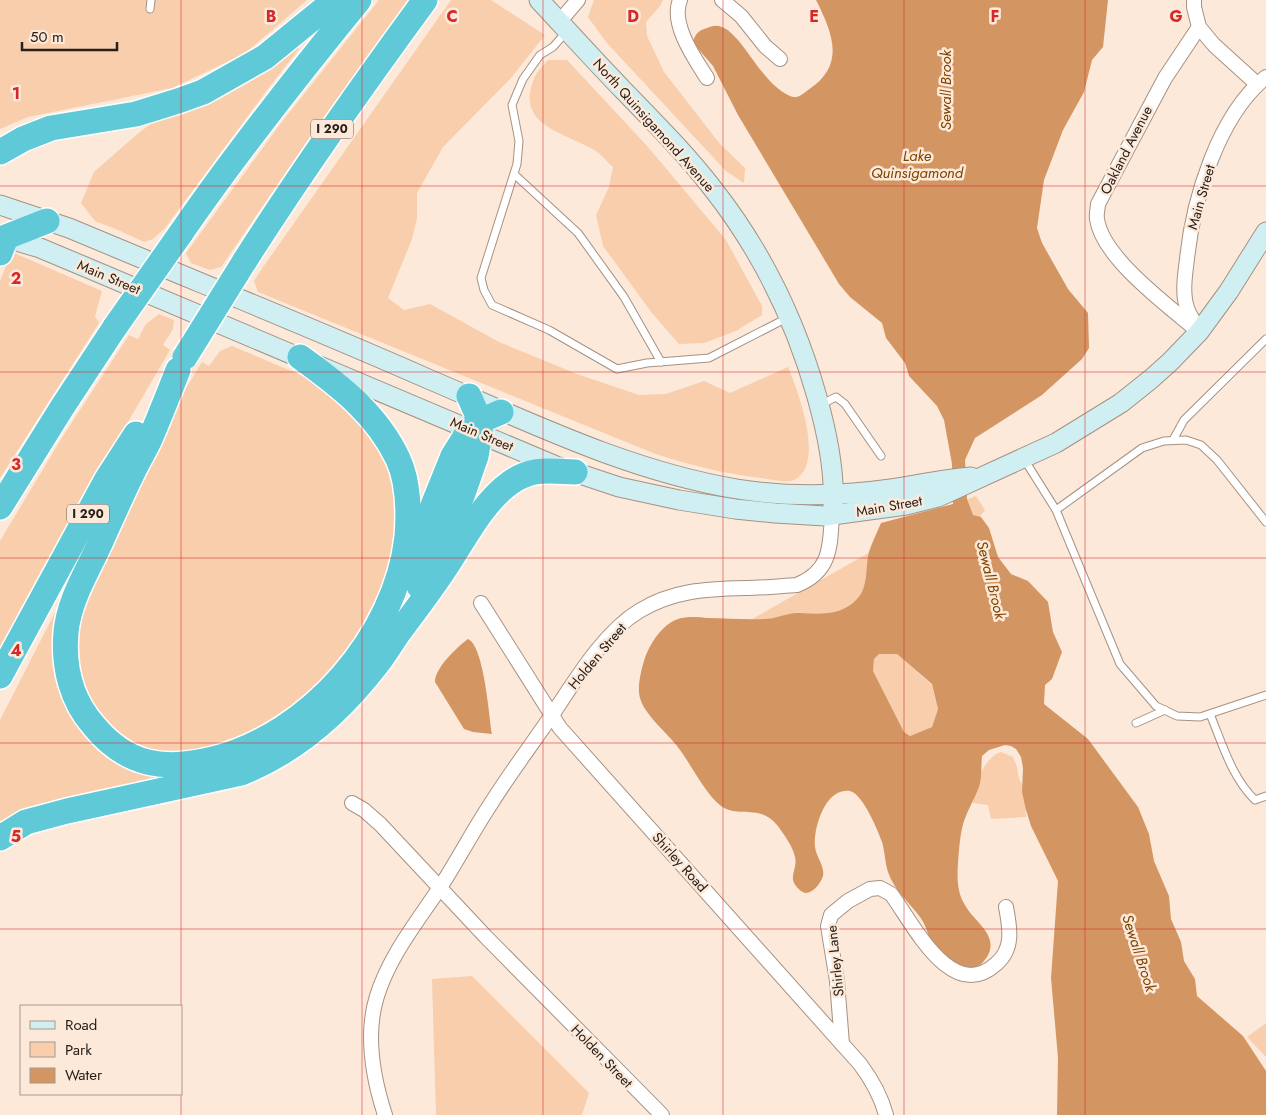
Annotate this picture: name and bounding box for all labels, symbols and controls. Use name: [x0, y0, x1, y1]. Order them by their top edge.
text: B: [266, 5, 276, 28]
text: C: [446, 5, 458, 28]
text: D: [627, 5, 639, 28]
text: E: [809, 5, 819, 28]
text: F: [991, 5, 999, 28]
text: G: [1169, 5, 1183, 28]
scale bar: [22, 20, 118, 52]
text: 50 m: [30, 26, 64, 48]
water label: Sewall Brook: [935, 49, 957, 130]
street label: North Quinsigamond Avenue: [589, 54, 719, 196]
text: 1: [12, 82, 20, 105]
street label: Oakland Avenue: [1095, 102, 1157, 198]
road number: I 290: [311, 120, 353, 138]
water label: Lake Quinsigamond: [871, 145, 964, 184]
street label: Main Street: [1182, 162, 1220, 232]
street label: Main Street: [74, 255, 144, 299]
text: 2: [11, 267, 21, 290]
street label: Main Street: [447, 412, 517, 456]
text: 3: [11, 453, 21, 476]
street label: Main Street: [854, 490, 924, 522]
road number: I 290: [67, 504, 109, 524]
water label: Sewall Brook: [971, 539, 1011, 622]
street label: Holden Street: [563, 618, 631, 693]
text: 4: [10, 639, 22, 662]
text: 5: [11, 825, 21, 848]
street label: Shirley Road: [648, 828, 712, 896]
water label: Sewall Brook: [1116, 912, 1162, 995]
street label: Shirley Lane: [821, 924, 849, 998]
legend: [20, 1005, 182, 1095]
text: Road: [65, 1014, 97, 1036]
street label: Holden Street: [567, 1020, 638, 1093]
text: Park: [65, 1039, 92, 1061]
text: Water: [65, 1064, 103, 1086]

